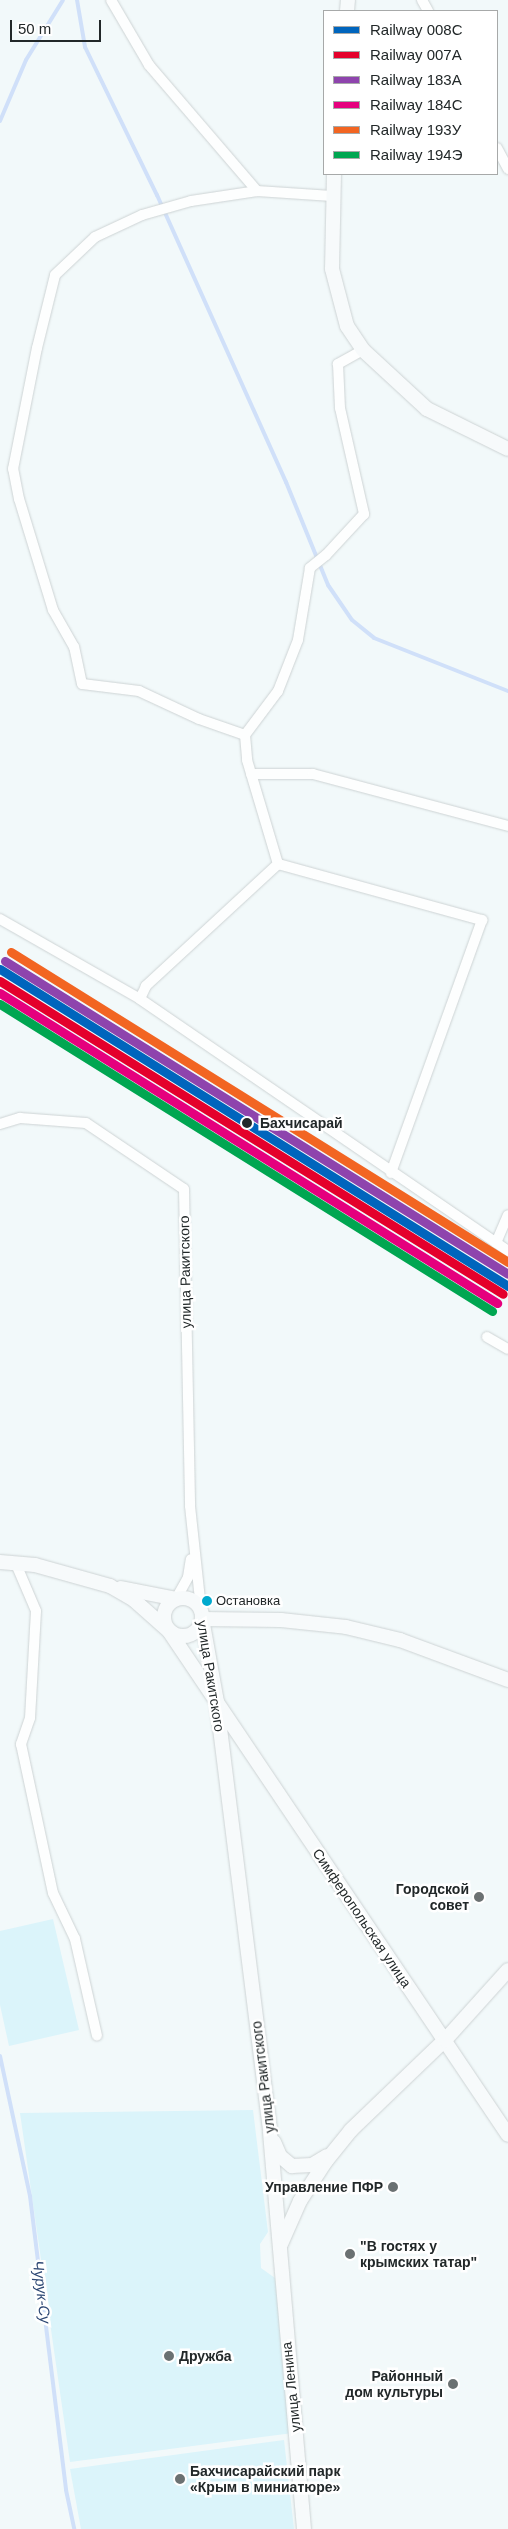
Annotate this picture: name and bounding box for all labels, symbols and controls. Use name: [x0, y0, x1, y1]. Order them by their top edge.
scale bar: [12, 10, 104, 42]
legend: [323, 10, 498, 175]
text: 50 m: [18, 20, 51, 37]
text: Railway 008С: [370, 21, 463, 38]
text: Railway 007А: [370, 46, 462, 63]
text: Railway 183А: [370, 71, 462, 88]
text: Railway 184С: [370, 96, 463, 113]
text: Railway 193У: [370, 121, 461, 138]
text: Railway 194Э: [370, 146, 463, 163]
marker: Бахчисарай: [238, 1114, 256, 1132]
place label: Бахчисарай: [260, 1115, 343, 1131]
street label: улица Ракитского: [176, 1215, 194, 1329]
place label: Остановка: [216, 1593, 280, 1609]
marker: Остановка: [202, 1596, 212, 1606]
street label: улица Ракитского: [194, 1619, 228, 1733]
street label: Симферопольская улица: [309, 1845, 415, 1991]
place label: Городской совет: [396, 1881, 469, 1914]
marker: Городской совет: [473, 1891, 485, 1903]
street label: улица Ракитского: [248, 2020, 278, 2134]
place label: Управление ПФР: [265, 2179, 383, 2195]
marker: Управление ПФР: [387, 2181, 399, 2193]
place label: "В гостях у крымских татар": [360, 2238, 477, 2270]
marker: "В гостях у крымских татар": [344, 2248, 356, 2260]
water label: Чурук-Су: [29, 2260, 55, 2324]
street label: улица Ленина: [278, 2341, 304, 2433]
place label: Дружба: [179, 2348, 232, 2364]
marker: Дружба: [163, 2350, 175, 2362]
place label: Районный дом культуры: [345, 2368, 443, 2400]
marker: Районный дом культуры: [447, 2378, 459, 2390]
place label: Бахчисарайский парк «Крым в миниатюре»: [190, 2463, 340, 2496]
marker: Бахчисарайский парк «Крым в миниатюре»: [174, 2473, 186, 2485]

